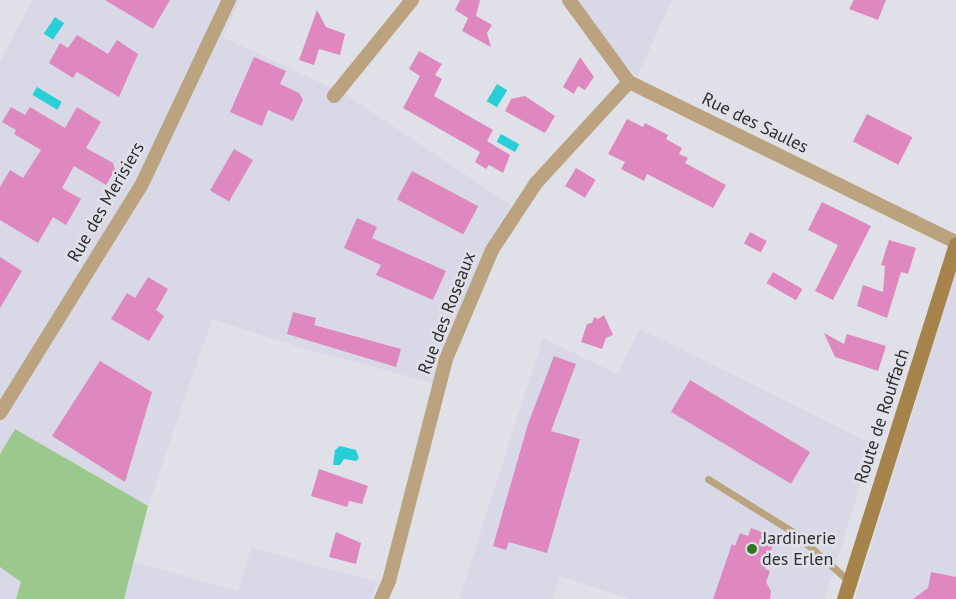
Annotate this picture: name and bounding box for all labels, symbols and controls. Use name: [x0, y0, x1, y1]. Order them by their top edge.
street label: Rue des Saules: [698, 88, 812, 158]
street label: Rue des Merisiers: [63, 138, 149, 266]
street label: Rue des Roseaux: [414, 249, 480, 377]
street label: Route de Rouffach: [850, 346, 914, 486]
place label: Jardinerie des Erlen: [762, 528, 836, 570]
marker: Jardinerie des Erlen: [746, 543, 758, 555]

